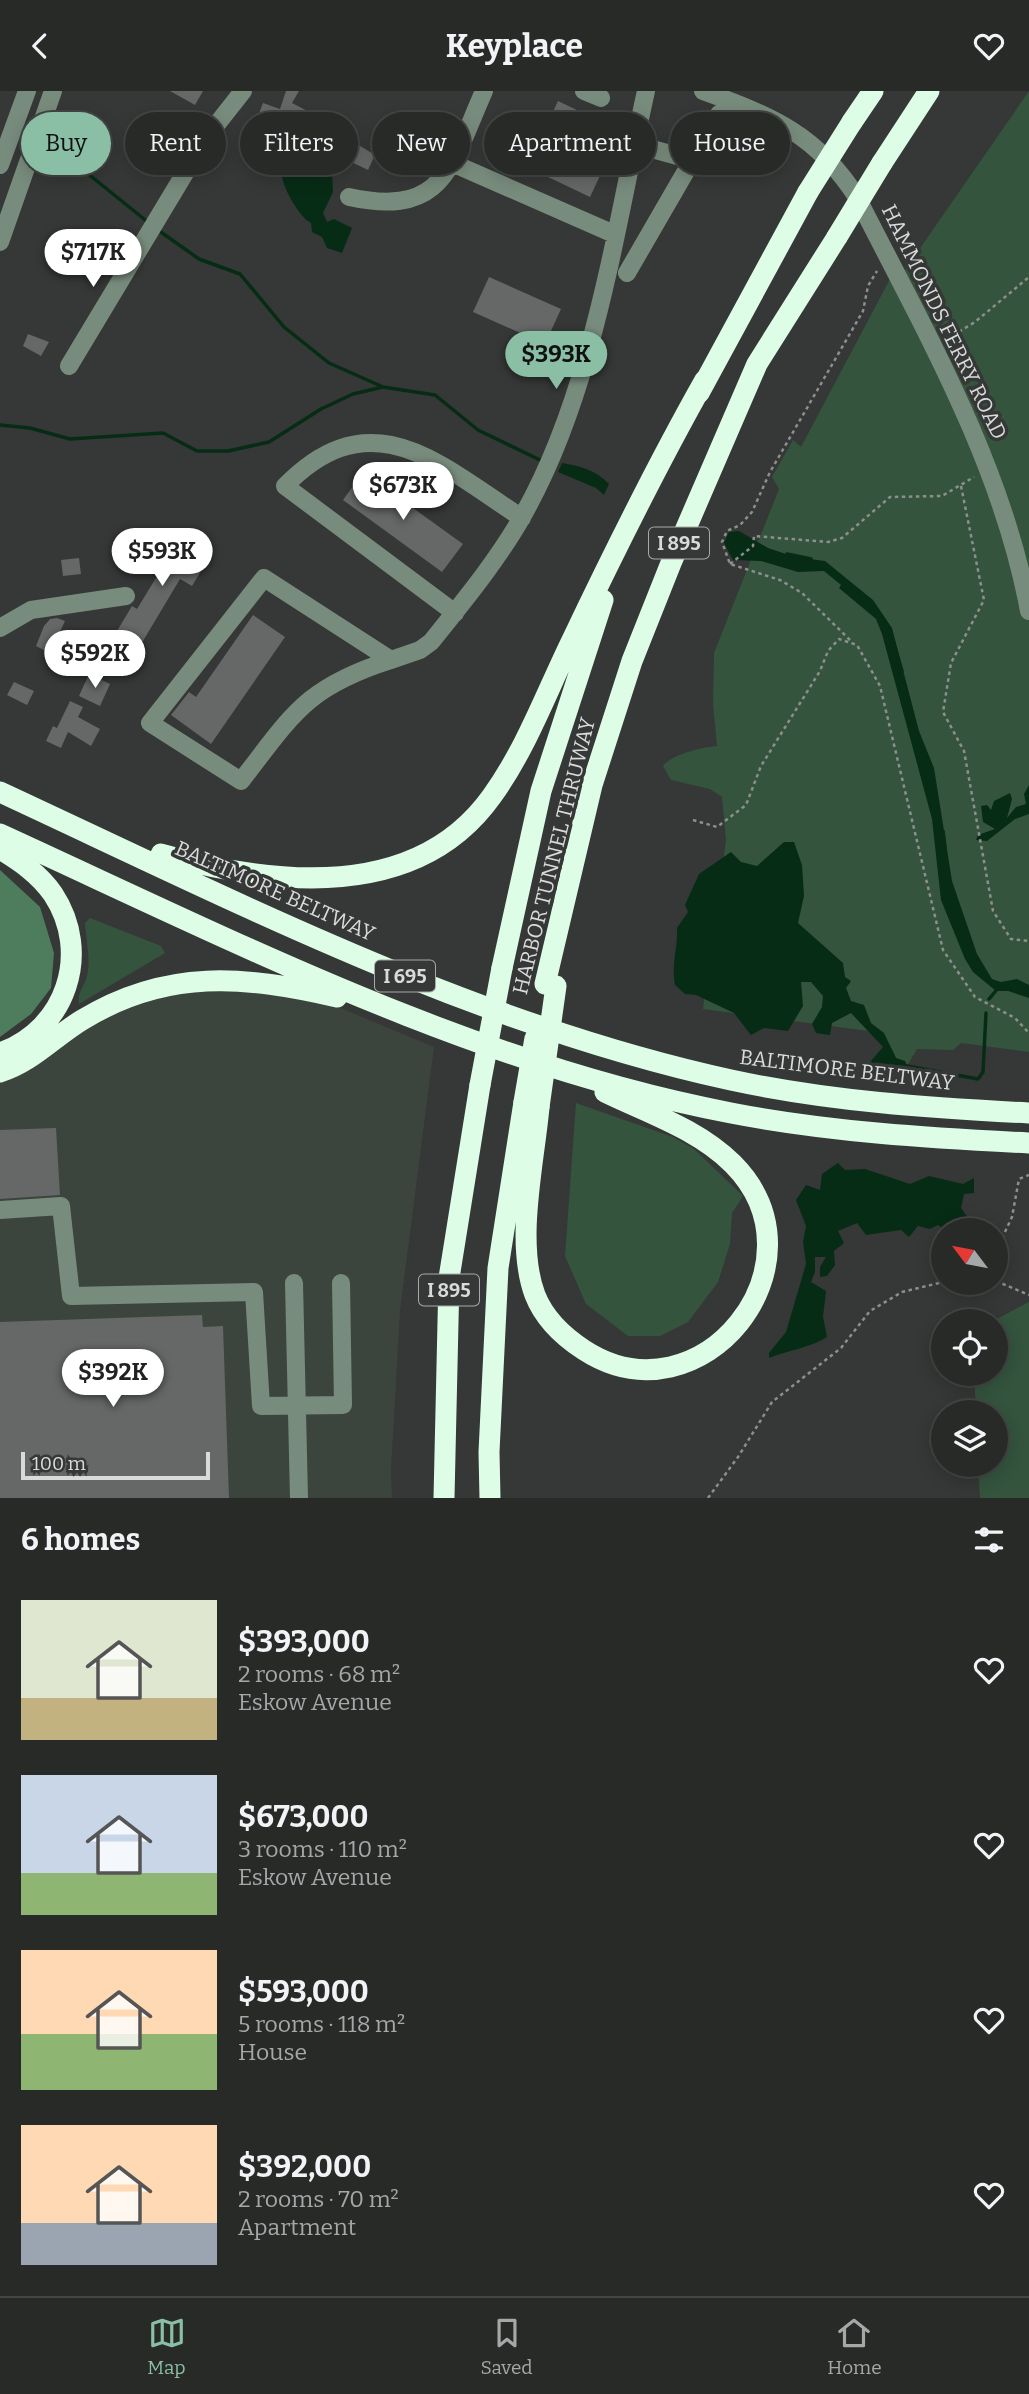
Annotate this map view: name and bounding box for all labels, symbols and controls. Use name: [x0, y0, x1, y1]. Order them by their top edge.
icon: back: [21, 27, 59, 65]
text: Keyplace: [446, 27, 583, 65]
icon: heart: [970, 27, 1008, 65]
chip: Buy: [21, 112, 111, 175]
chip: Rent: [125, 112, 226, 175]
chip: Filters: [240, 112, 358, 175]
chip: New: [372, 112, 470, 175]
chip: Apartment: [484, 112, 656, 175]
chip: House: [670, 112, 790, 175]
street label: HAMMONDS FERRY ROAD: [876, 200, 1012, 444]
pin: $717K: [44, 229, 142, 289]
text: $717K: [61, 238, 125, 266]
pin: $393K: [507, 331, 605, 391]
text: $393K: [521, 340, 591, 368]
pin: $673K: [354, 463, 452, 522]
text: $673K: [369, 471, 437, 499]
road number: I 895: [649, 527, 709, 558]
pin: $593K: [113, 529, 211, 588]
text: $593K: [128, 537, 196, 565]
pin: $592K: [46, 631, 144, 690]
text: $592K: [60, 639, 130, 667]
street label: HARBOR TUNNEL THRUWAY: [507, 714, 601, 997]
street label: BALTIMORE BELTWAY: [171, 835, 380, 947]
road number: I 695: [375, 961, 435, 991]
street label: BALTIMORE BELTWAY: [738, 1044, 956, 1096]
north arrow: [931, 1218, 1008, 1295]
map controls: [931, 1218, 1008, 1477]
road number: I 895: [419, 1275, 479, 1305]
button: locate: [931, 1309, 1008, 1386]
pin: $392K: [64, 1349, 162, 1409]
text: $392K: [78, 1358, 148, 1386]
button: layers: [931, 1400, 1008, 1477]
scale bar: [21, 1449, 210, 1481]
text: 100 m: [32, 1452, 86, 1475]
icon: filters: [970, 1521, 1008, 1559]
text: 6 homes: [21, 1522, 140, 1558]
text: $393,000: [238, 1624, 370, 1660]
icon: home: [77, 1628, 161, 1712]
icon: heart: [970, 1651, 1008, 1689]
text: 2 rooms · 68 m²: [238, 1660, 400, 1688]
text: Eskow Avenue: [238, 1688, 392, 1716]
text: $673,000: [238, 1799, 369, 1835]
icon: home: [77, 1803, 161, 1887]
icon: heart: [970, 1826, 1008, 1864]
text: 3 rooms · 110 m²: [238, 1835, 407, 1863]
text: Eskow Avenue: [238, 1863, 392, 1891]
text: $593,000: [238, 1974, 369, 2010]
icon: home: [77, 1978, 161, 2062]
icon: heart: [970, 2001, 1008, 2039]
text: 5 rooms · 118 m²: [238, 2010, 405, 2038]
text: House: [238, 2038, 307, 2066]
text: $392,000: [238, 2149, 371, 2185]
icon: home: [77, 2153, 161, 2237]
icon: heart: [970, 2176, 1008, 2214]
text: 2 rooms · 70 m²: [238, 2185, 399, 2213]
text: Apartment: [238, 2213, 356, 2241]
tab: Map: [147, 2314, 186, 2379]
tab: Saved: [480, 2314, 533, 2379]
tab: Home: [827, 2314, 882, 2379]

